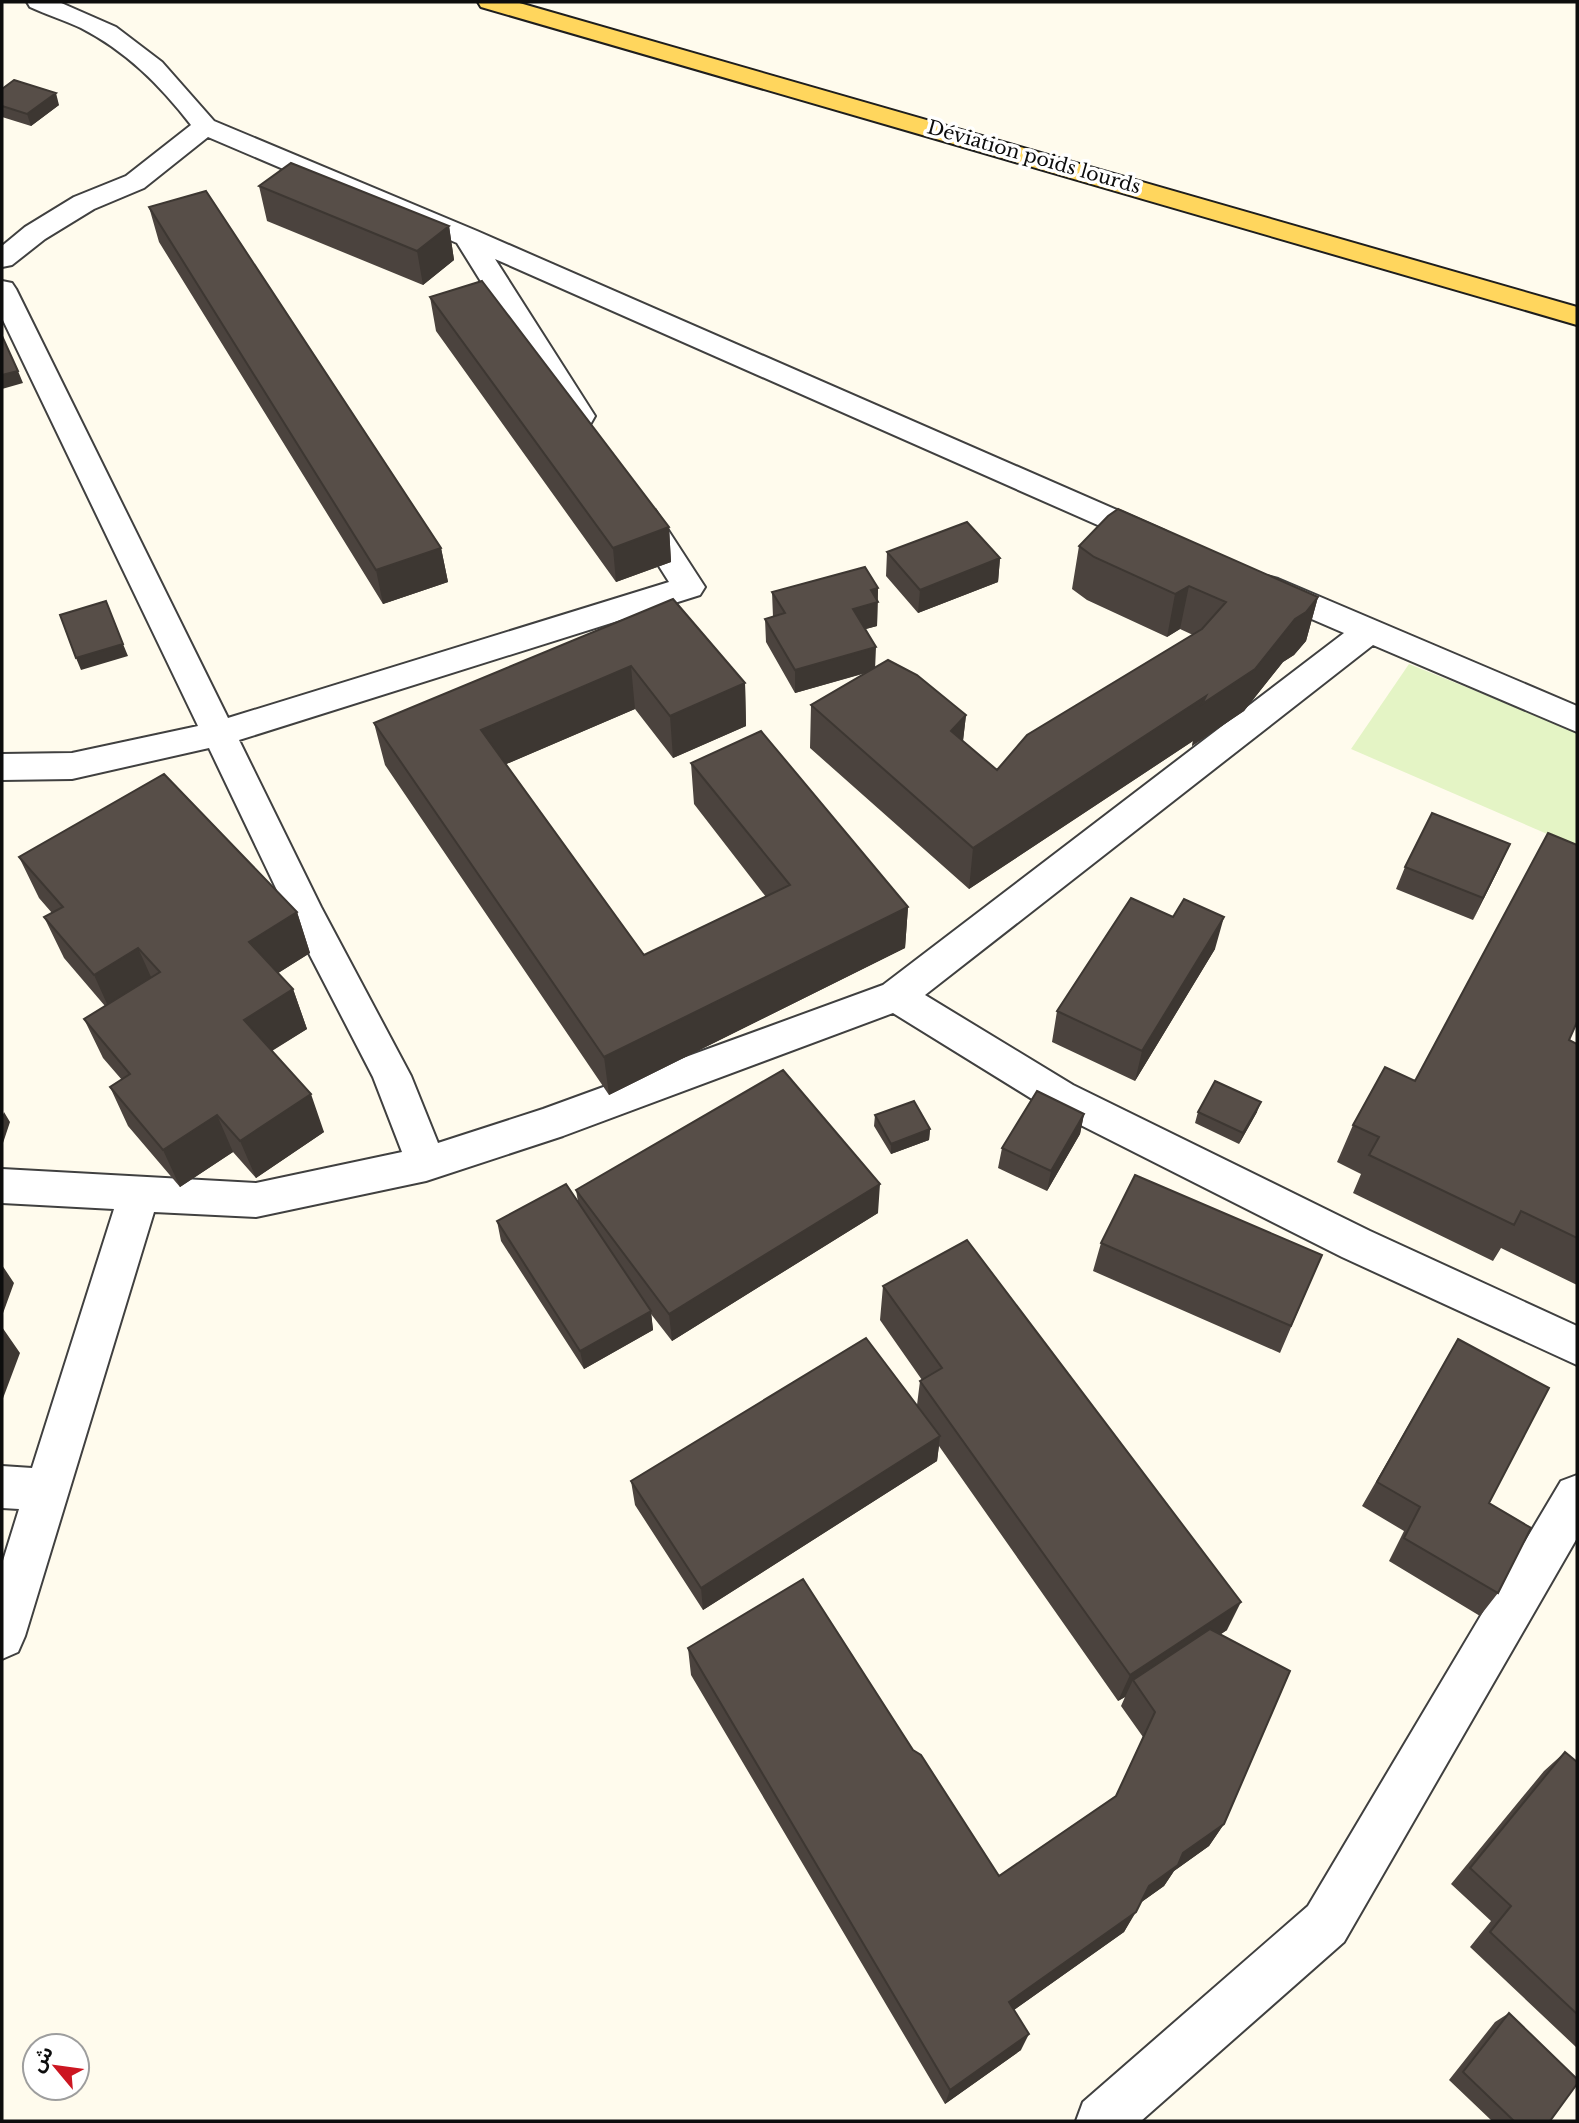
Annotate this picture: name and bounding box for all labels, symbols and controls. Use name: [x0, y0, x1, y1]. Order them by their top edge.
street label: Déviation poids lourds: [925, 115, 1143, 199]
north arrow: [21, 2032, 91, 2102]
text: ش: [25, 2042, 58, 2076]

